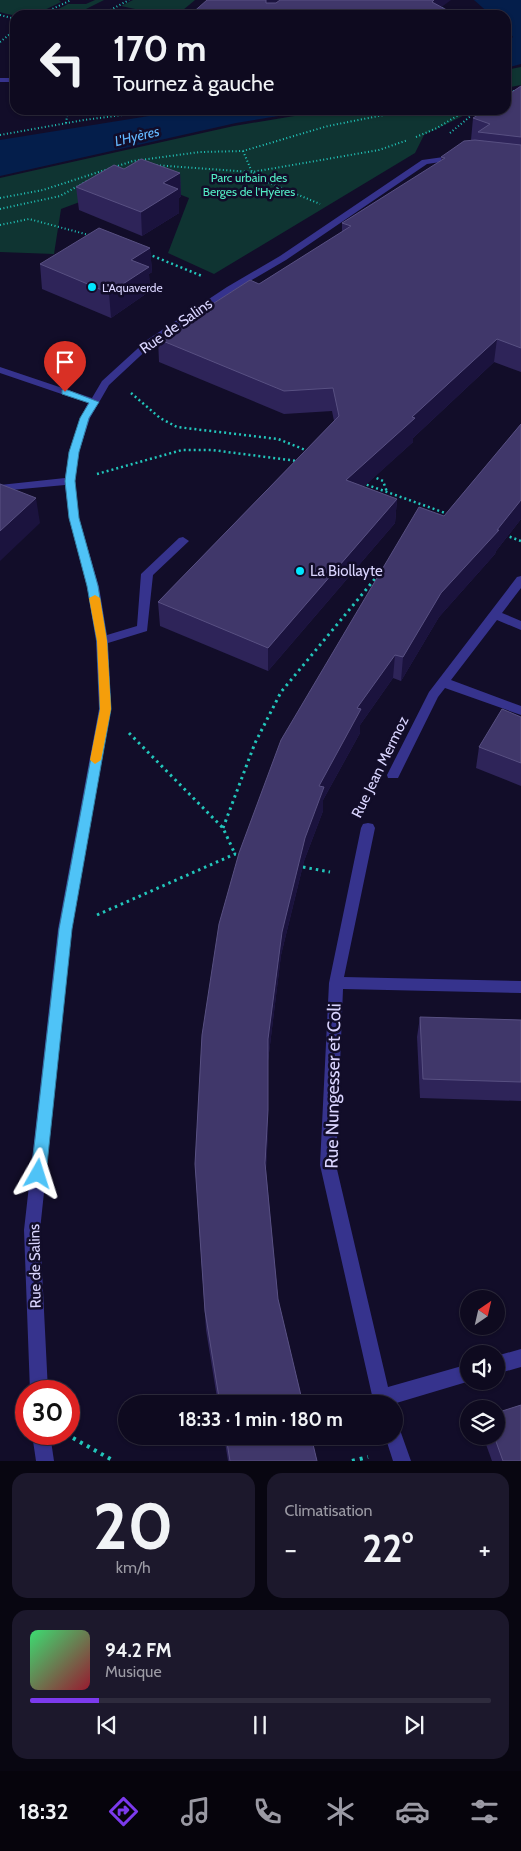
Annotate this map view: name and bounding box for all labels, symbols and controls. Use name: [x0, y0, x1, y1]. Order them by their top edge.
text: 170 m: [113, 27, 206, 70]
icon: left: [30, 30, 95, 95]
text: Tournez à gauche: [113, 70, 274, 97]
water label: L'Hyères: [113, 122, 162, 150]
park label: Parc urbain des Berges de l'Hyères: [203, 170, 295, 199]
place label: L'Aquaverde: [102, 280, 163, 295]
marker: L'Aquaverde: [86, 281, 98, 293]
street label: Rue de Salins: [136, 294, 216, 358]
pin: [44, 341, 86, 392]
icon: arrive: [51, 348, 79, 376]
place label: La Biollayte: [310, 562, 383, 580]
marker: La Biollayte: [294, 565, 306, 577]
street label: Rue Jean Mermoz: [348, 713, 412, 821]
street label: Rue Nungesser et Coli: [321, 1003, 345, 1169]
position arrow: [11, 1147, 63, 1199]
street label: Rue de Salins: [25, 1224, 45, 1308]
north arrow: [460, 1290, 505, 1335]
map controls: [460, 1290, 505, 1445]
button: sound: [460, 1345, 505, 1390]
speed limit sign: 30: [15, 1380, 80, 1445]
button: layers: [460, 1400, 505, 1445]
text: 18:33 · 1 min · 180 m: [178, 1408, 343, 1431]
text: 20: [93, 1486, 173, 1565]
text: Climatisation: [285, 1501, 373, 1520]
text: 22°: [362, 1525, 413, 1572]
text: −: [285, 1532, 297, 1566]
text: +: [479, 1532, 491, 1566]
text: km/h: [116, 1558, 151, 1577]
text: 94.2 FM: [105, 1639, 172, 1662]
text: Musique: [105, 1662, 162, 1681]
icon: previous: [93, 1711, 121, 1739]
icon: pause: [246, 1711, 274, 1739]
icon: next: [400, 1711, 428, 1739]
icon: directions: [106, 1794, 141, 1829]
icon: music: [178, 1794, 213, 1829]
icon: phone: [250, 1794, 285, 1829]
icon: climate: [323, 1794, 358, 1829]
icon: car: [395, 1794, 430, 1829]
icon: filters: [467, 1794, 502, 1829]
text: 18:32: [19, 1798, 68, 1825]

